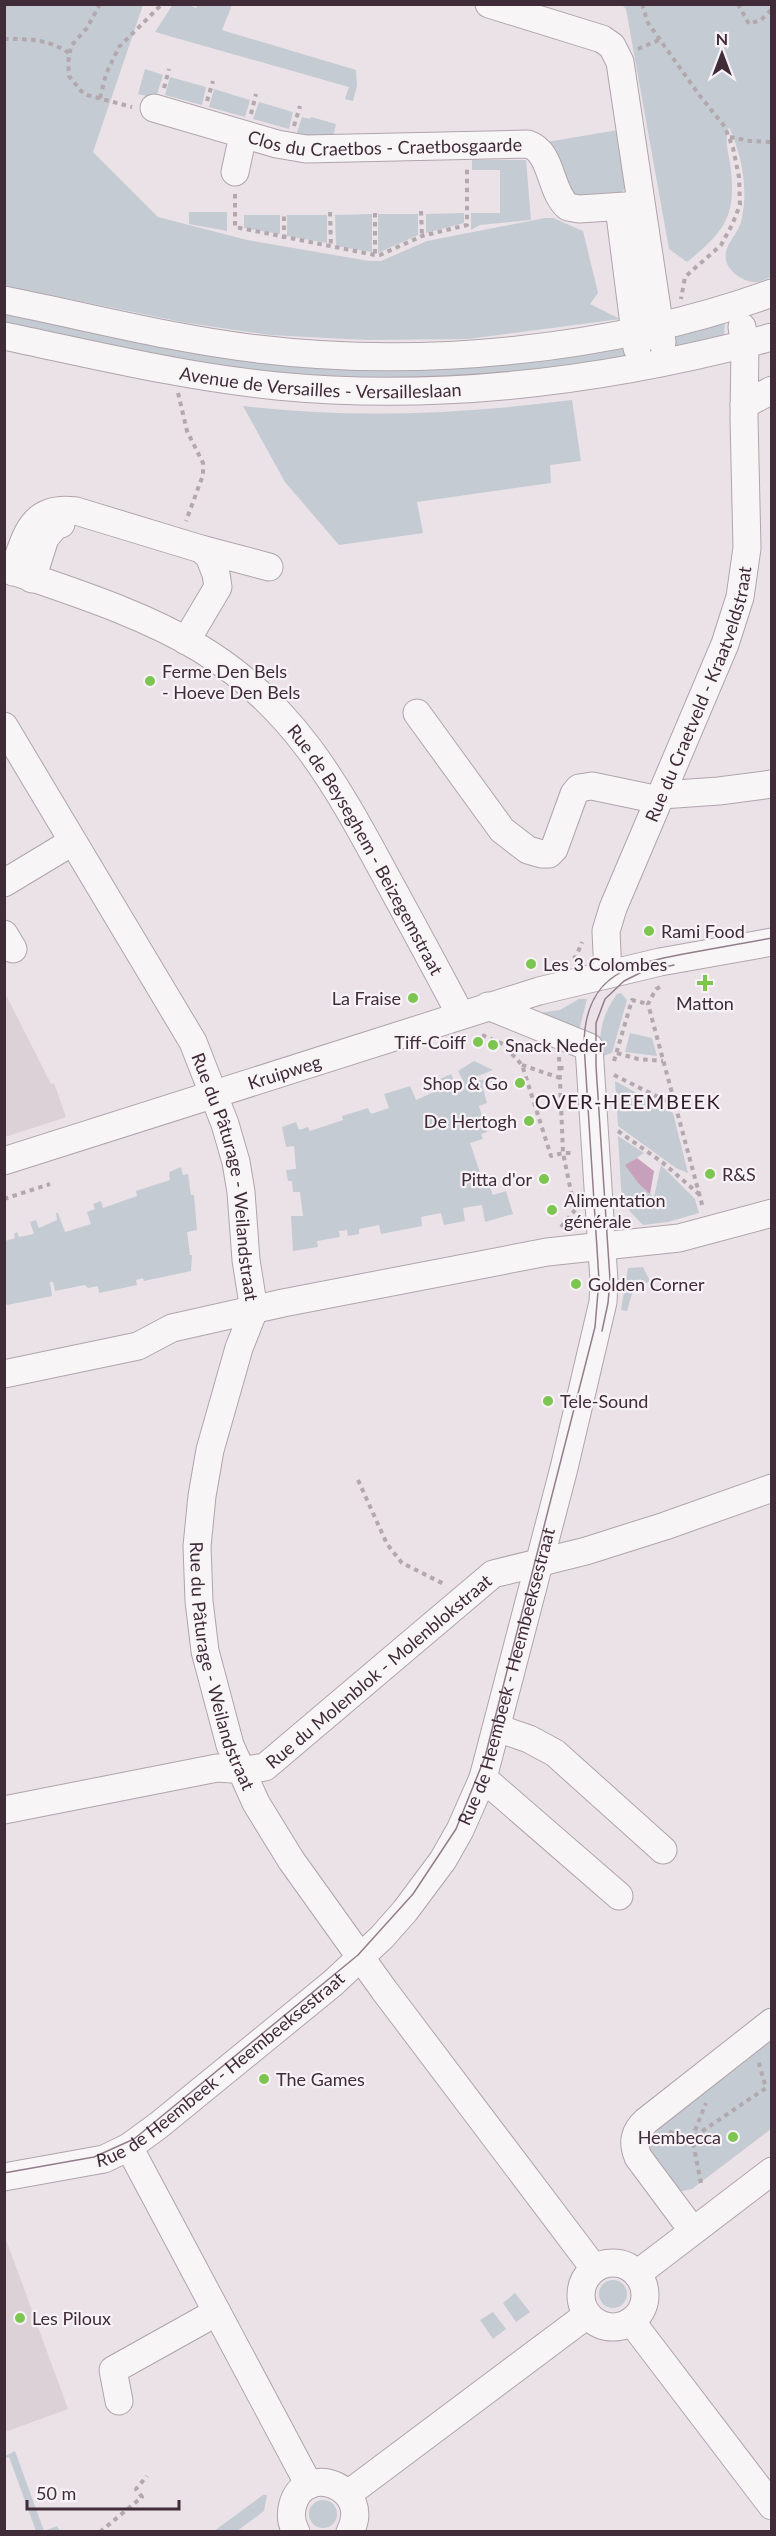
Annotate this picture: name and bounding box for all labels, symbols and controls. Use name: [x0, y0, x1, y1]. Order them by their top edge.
north arrow: [692, 24, 752, 84]
text: N: [716, 29, 728, 48]
street label: Clos du Craetbos - Craetbosgaarde: [245, 125, 522, 160]
street label: Avenue de Versailles - Versailleslaan: [178, 361, 462, 402]
street label: Rue du Craetveld - Kraatveldstraat: [640, 564, 755, 825]
place label: Ferme Den Bels - Hoeve Den Bels: [162, 660, 300, 703]
marker: Ferme Den Bels - Hoeve Den Bels: [143, 674, 157, 688]
street label: Rue de Beyseghem - Beizegemstraat: [283, 720, 448, 979]
place label: Rami Food: [661, 920, 745, 942]
marker: Rami Food: [642, 924, 656, 938]
place label: Les 3 Colombes: [543, 953, 667, 975]
marker: Les 3 Colombes: [524, 957, 538, 971]
marker: Matton: [698, 976, 712, 990]
place label: La Fraise: [332, 987, 401, 1009]
marker: La Fraise: [406, 991, 420, 1005]
place label: Matton: [676, 992, 734, 1014]
place label: Tiff-Coiff: [394, 1031, 466, 1053]
place label: Snack Neder: [505, 1034, 605, 1056]
marker: Tiff-Coiff: [471, 1035, 485, 1049]
marker: Snack Neder: [486, 1038, 500, 1052]
street label: Rue du Pâturage - Weilandstraat: [187, 1049, 263, 1303]
street label: Kruipweg: [245, 1050, 324, 1094]
place label: Shop & Go: [423, 1072, 508, 1094]
marker: Shop & Go: [513, 1076, 527, 1090]
district label: OVER-HEEMBEEK: [535, 1089, 721, 1113]
place label: De Hertogh: [424, 1110, 517, 1132]
marker: De Hertogh: [522, 1114, 536, 1128]
place label: R&S: [722, 1163, 756, 1185]
marker: R&S: [703, 1167, 717, 1181]
place label: Pitta d'or: [461, 1168, 532, 1190]
marker: Pitta d'or: [537, 1172, 551, 1186]
place label: Alimentation générale: [564, 1189, 666, 1232]
marker: Alimentation générale: [545, 1203, 559, 1217]
place label: Golden Corner: [588, 1273, 705, 1295]
marker: Golden Corner: [569, 1277, 583, 1291]
place label: Tele-Sound: [560, 1390, 648, 1412]
marker: Tele-Sound: [541, 1394, 555, 1408]
street label: Rue de Heembeek - Heembeeksestraat: [453, 1525, 559, 1828]
street label: Rue du Pâturage - Weilandstraat: [186, 1541, 260, 1794]
street label: Rue du Molenblok - Molenblokstraat: [261, 1569, 496, 1773]
street label: Rue de Heembeek - Heembeeksestraat: [94, 1967, 349, 2171]
place label: The Games: [276, 2068, 365, 2090]
marker: The Games: [257, 2072, 271, 2086]
place label: Hembecca: [638, 2126, 721, 2148]
marker: Hembecca: [726, 2130, 740, 2144]
place label: Les Piloux: [32, 2307, 111, 2329]
marker: Les Piloux: [13, 2311, 27, 2325]
scale bar: [27, 2473, 178, 2511]
text: 50 m: [36, 2482, 76, 2504]

